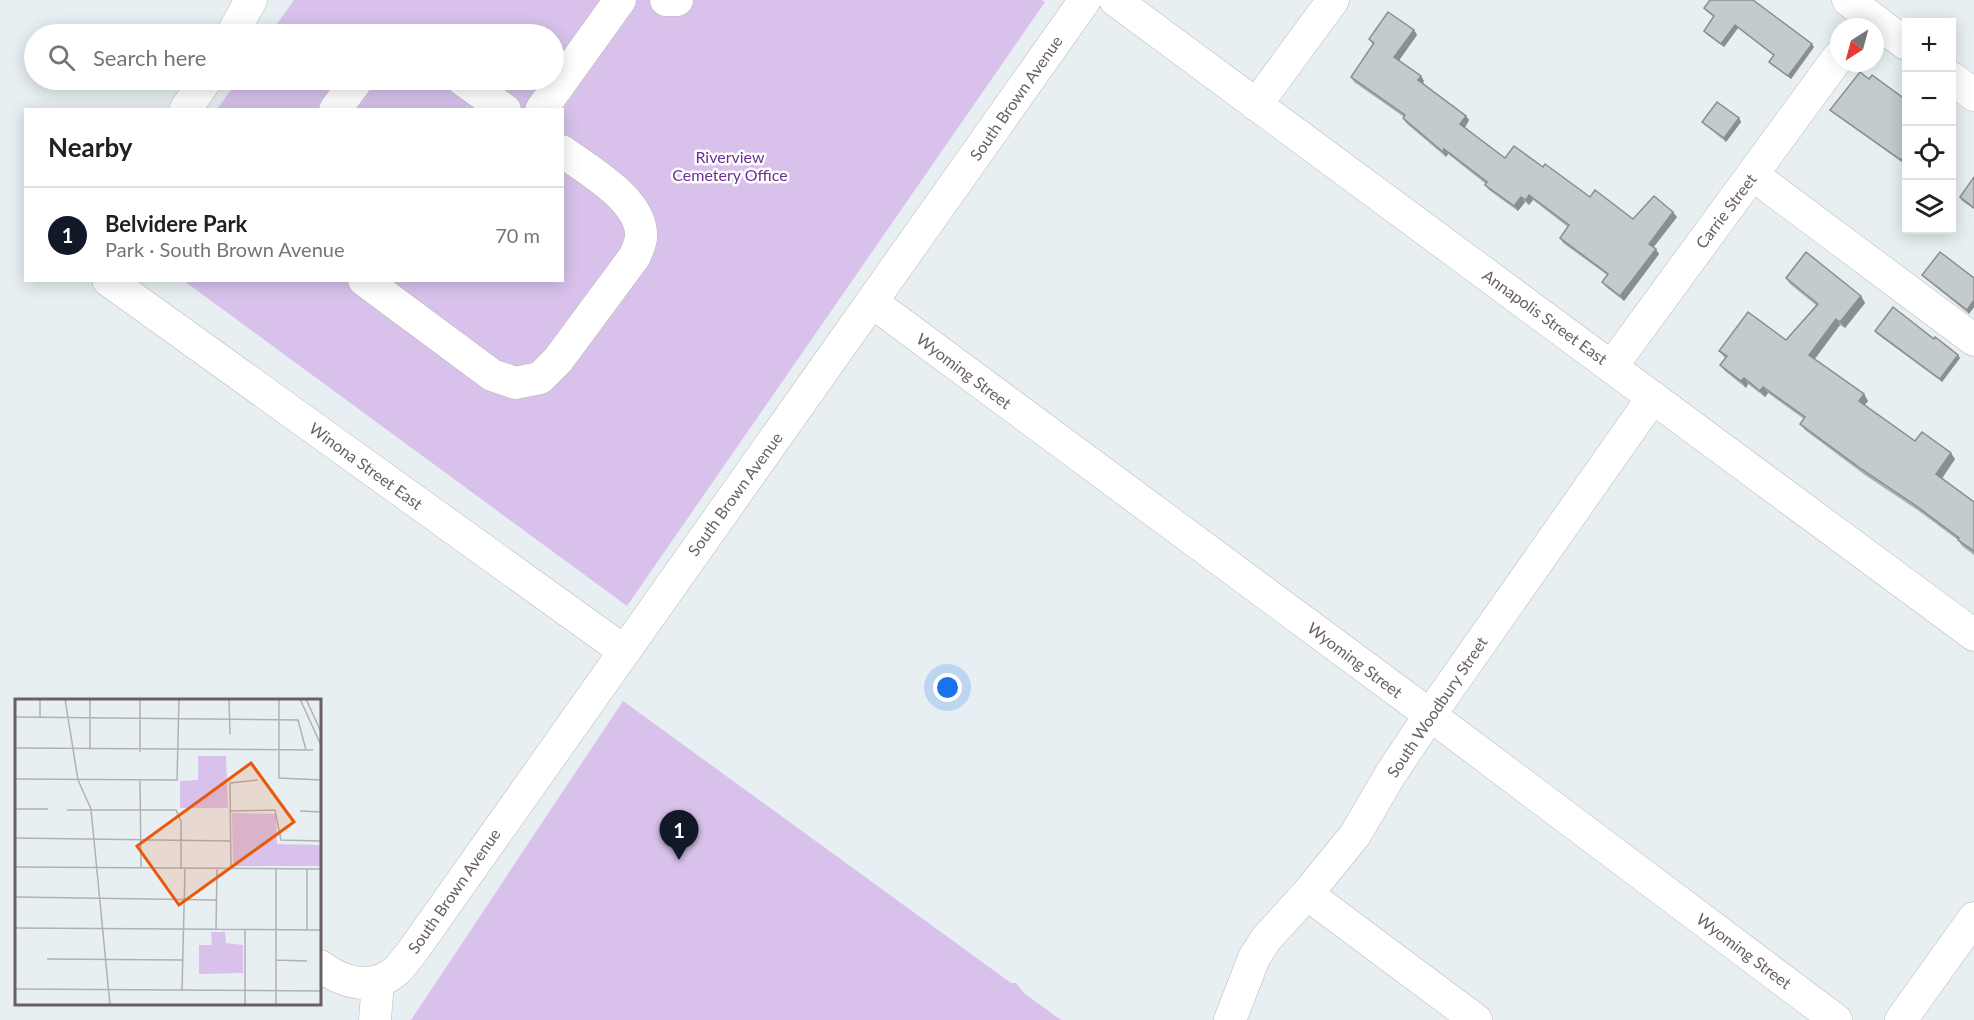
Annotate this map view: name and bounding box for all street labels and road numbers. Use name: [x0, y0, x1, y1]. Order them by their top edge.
street label: South Brown Avenue: [965, 32, 1066, 164]
street label: Carrie Street: [1691, 169, 1760, 252]
street label: Annapolis Street East: [1479, 265, 1611, 368]
street label: Wyoming Street: [913, 329, 1016, 413]
street label: Winona Street East: [306, 418, 427, 513]
street label: South Brown Avenue: [683, 428, 786, 559]
street label: Wyoming Street: [1304, 618, 1407, 702]
street label: South Woodbury Street: [1382, 632, 1491, 781]
street label: South Brown Avenue: [403, 825, 504, 957]
street label: Wyoming Street: [1693, 909, 1796, 993]

